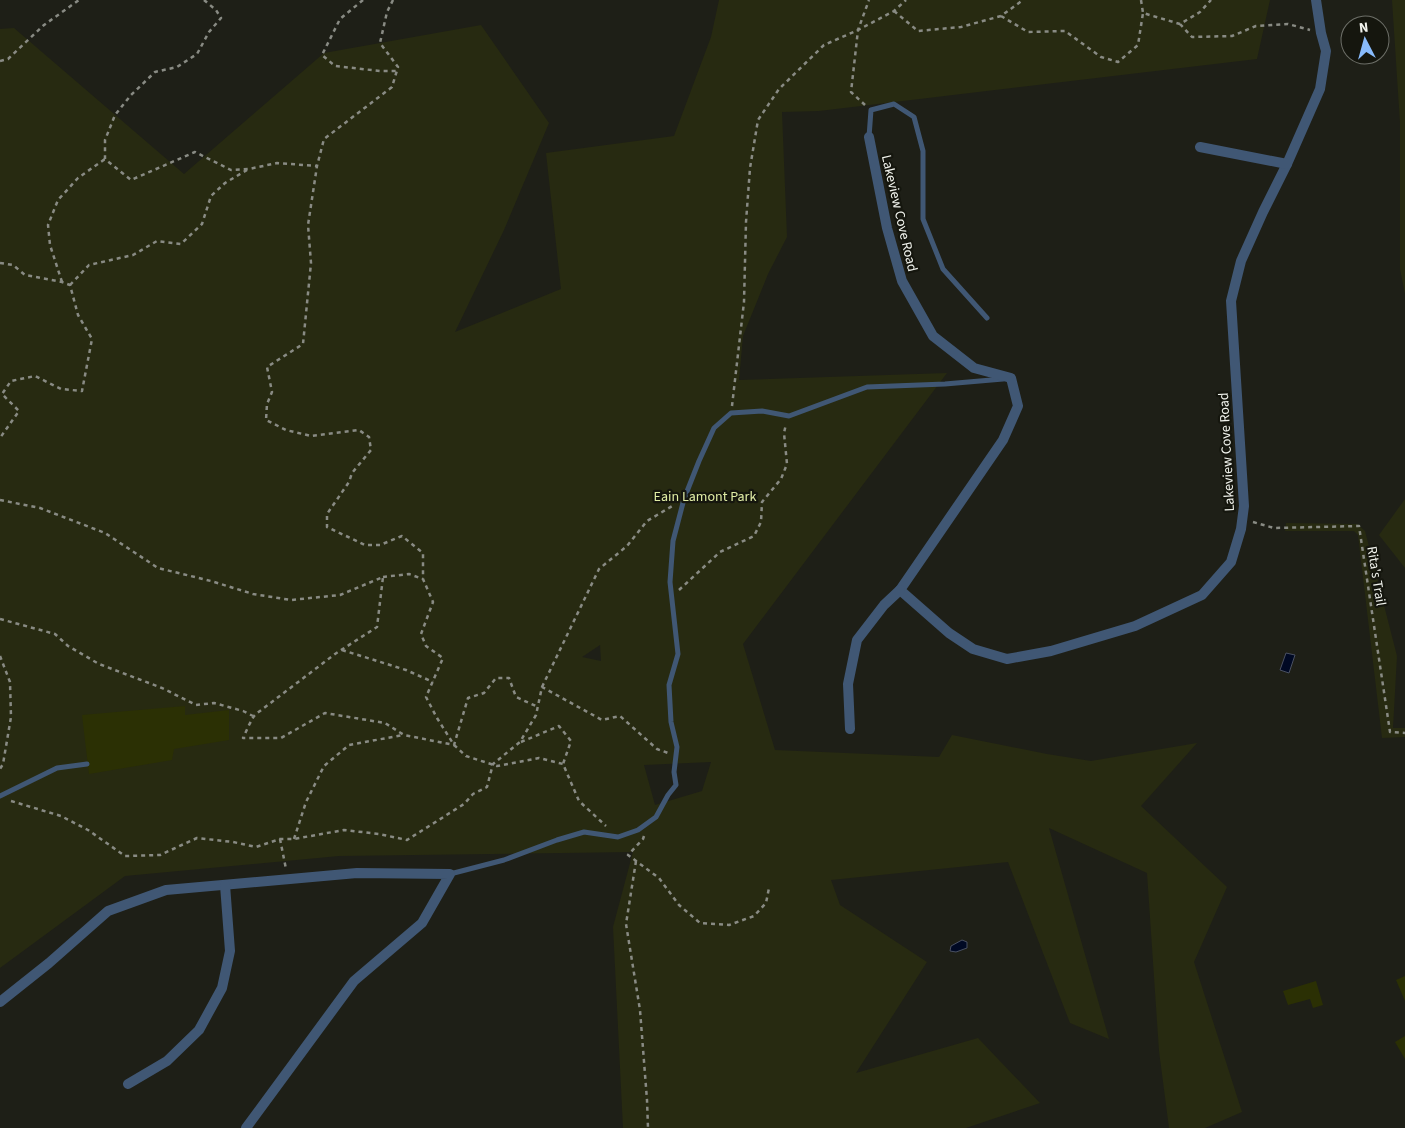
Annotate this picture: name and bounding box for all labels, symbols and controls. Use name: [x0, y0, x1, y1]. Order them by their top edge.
north arrow: [1340, 15, 1390, 65]
text: N: [1358, 18, 1369, 38]
street label: Lakeview Cove Road: [876, 153, 922, 274]
street label: Lakeview Cove Road: [1214, 392, 1240, 512]
park label: Eain Lamont Park: [654, 487, 756, 507]
street label: Rita's Trail: [1361, 545, 1391, 608]

